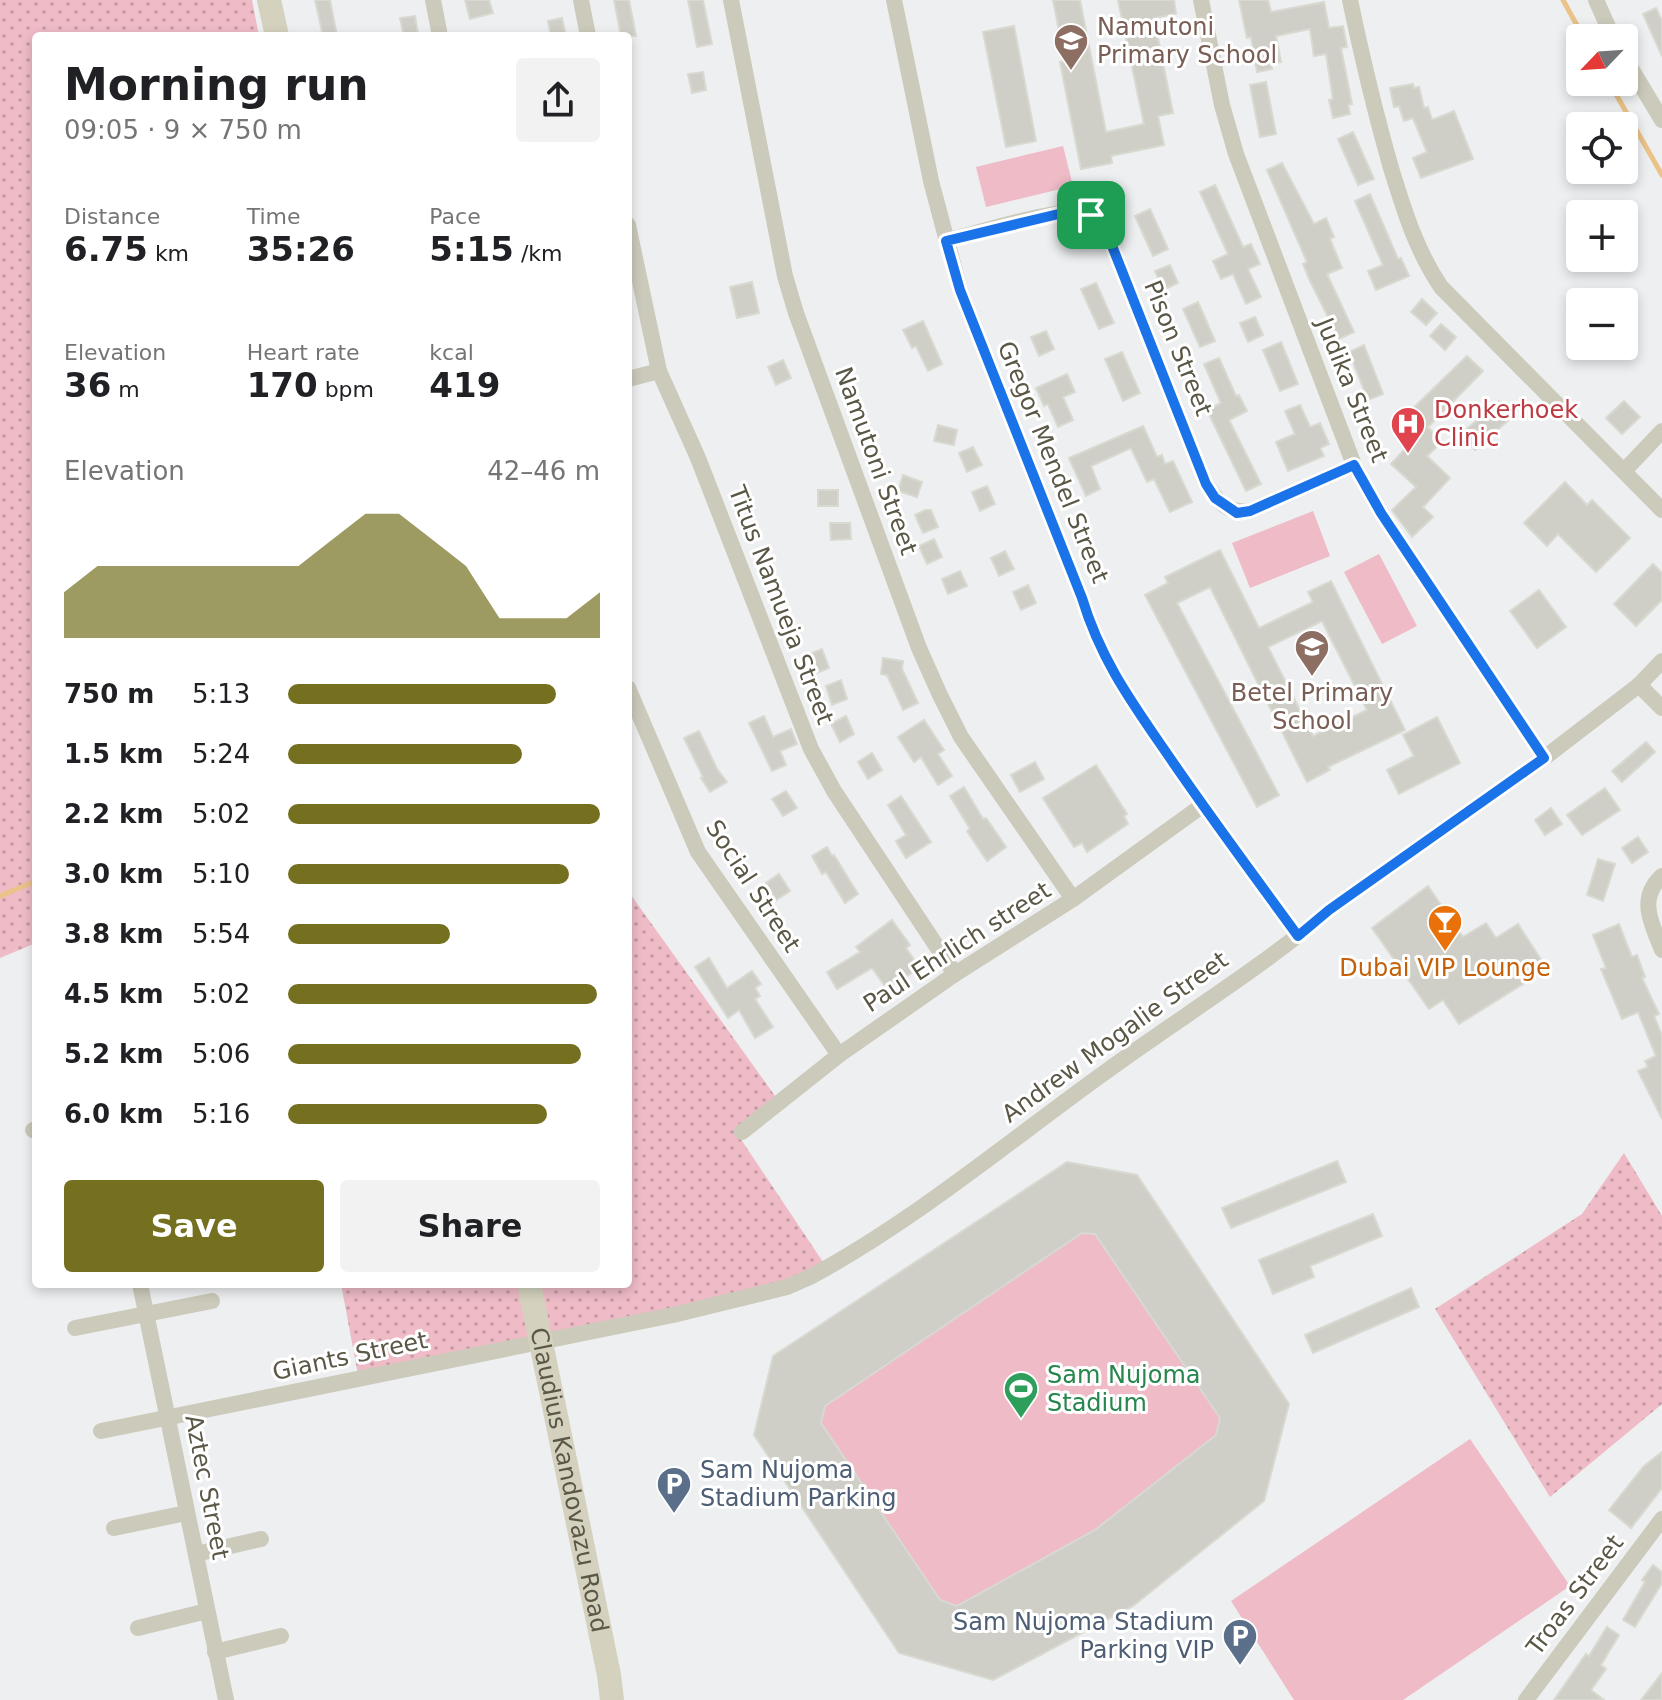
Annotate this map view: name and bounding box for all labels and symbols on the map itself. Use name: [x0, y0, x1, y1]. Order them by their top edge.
place label: Namutoni Primary School: [1097, 13, 1277, 69]
school or university icon: Namutoni Primary School: [1052, 22, 1090, 72]
north arrow: [1566, 24, 1638, 96]
pin: [1057, 181, 1125, 249]
street label: Pison Street: [1138, 276, 1218, 420]
street label: Judika Street: [1310, 312, 1394, 466]
street label: Gregor Mendel Street: [992, 337, 1114, 587]
street label: Namutoni Street: [829, 363, 923, 559]
place label: Donkerhoek Clinic: [1434, 396, 1578, 452]
hospital icon: Donkerhoek Clinic: [1389, 405, 1427, 455]
street label: Titus Namueja Street: [722, 481, 839, 728]
school or university icon: Betel Primary School: [1293, 628, 1331, 678]
place label: Betel Primary School: [1231, 679, 1393, 735]
street label: Social Street: [700, 815, 806, 957]
street label: Paul Ehrlich street: [858, 876, 1056, 1018]
bar icon: Dubai VIP Lounge: [1426, 903, 1464, 953]
street label: Andrew Mogalie Street: [997, 946, 1233, 1128]
place label: Dubai VIP Lounge: [1339, 954, 1551, 982]
street label: Claudius Kandovazu Road: [524, 1325, 614, 1635]
street label: Giants Street: [270, 1326, 430, 1386]
place label: Sam Nujoma Stadium: [1047, 1361, 1201, 1417]
sports icon: Sam Nujoma Stadium: [1002, 1370, 1040, 1420]
street label: Aztec Street: [179, 1412, 235, 1562]
place label: Sam Nujoma Stadium Parking: [700, 1456, 896, 1512]
parking icon: Sam Nujoma Stadium Parking: [655, 1465, 693, 1515]
street label: Troas Street: [1520, 1530, 1629, 1661]
place label: Sam Nujoma Stadium Parking VIP: [953, 1608, 1214, 1664]
parking icon: Sam Nujoma Stadium Parking VIP: [1221, 1617, 1259, 1667]

